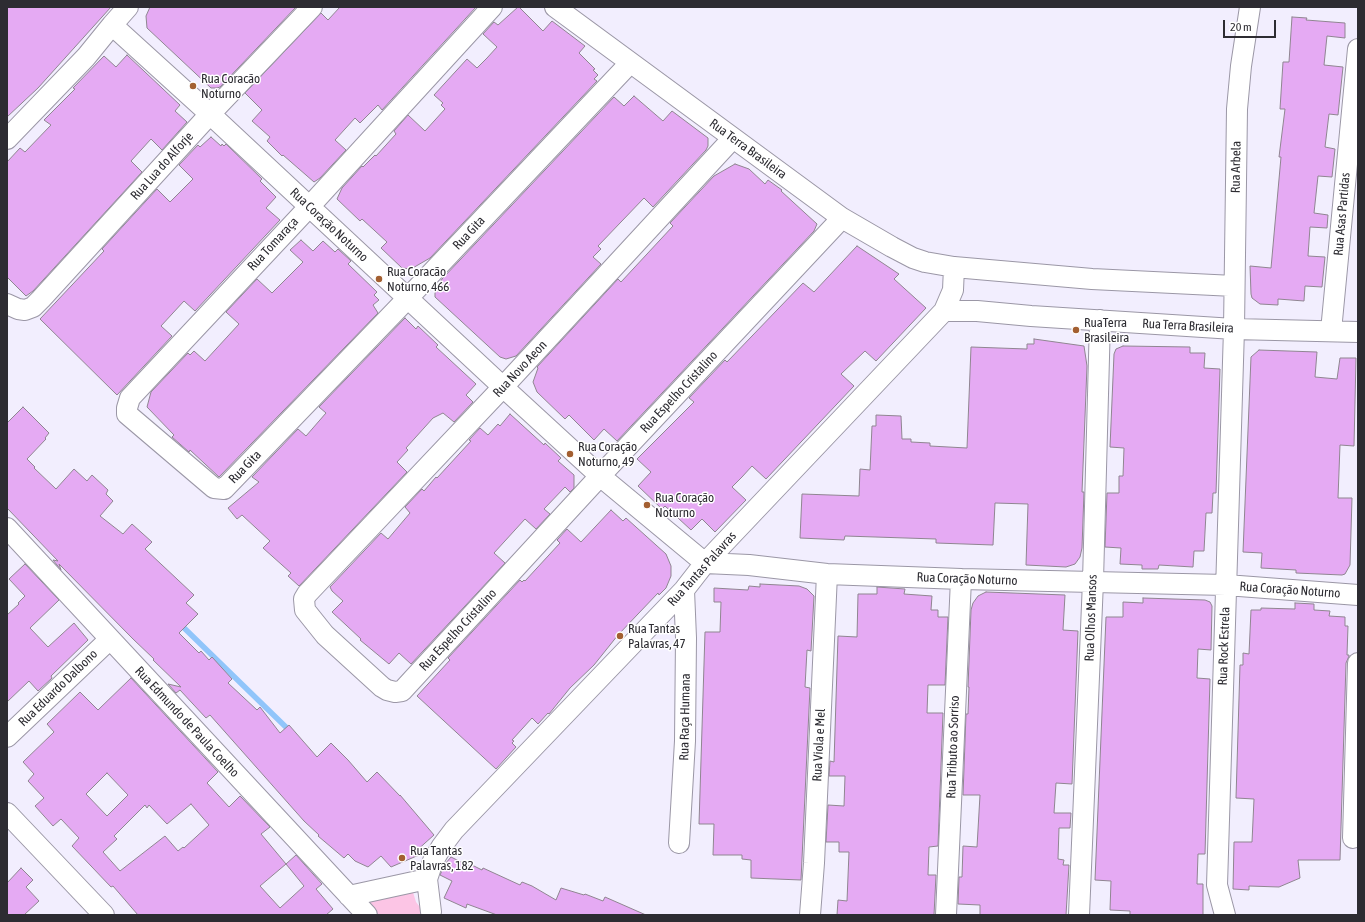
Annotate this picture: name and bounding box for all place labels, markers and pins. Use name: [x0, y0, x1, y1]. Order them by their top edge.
place label: Rua Coracão Noturno: [201, 71, 260, 102]
marker: Rua Coracão Noturno: [188, 81, 198, 91]
place label: Rua Coracão Noturno, 466: [387, 264, 449, 295]
marker: Rua Coracão Noturno, 466: [374, 274, 384, 284]
place label: RuaTerra Brasileira: [1084, 315, 1129, 346]
marker: RuaTerra Brasileira: [1071, 325, 1081, 335]
place label: Rua Coração Noturno, 49: [578, 439, 637, 470]
marker: Rua Coração Noturno, 49: [565, 449, 575, 459]
place label: Rua Coração Noturno: [655, 490, 714, 521]
marker: Rua Coração Noturno: [642, 500, 652, 510]
place label: Rua Tantas Palavras, 47: [628, 621, 686, 652]
marker: Rua Tantas Palavras, 47: [615, 631, 625, 641]
place label: Rua Tantas Palavras, 182: [410, 843, 474, 874]
marker: Rua Tantas Palavras, 182: [397, 853, 407, 863]

